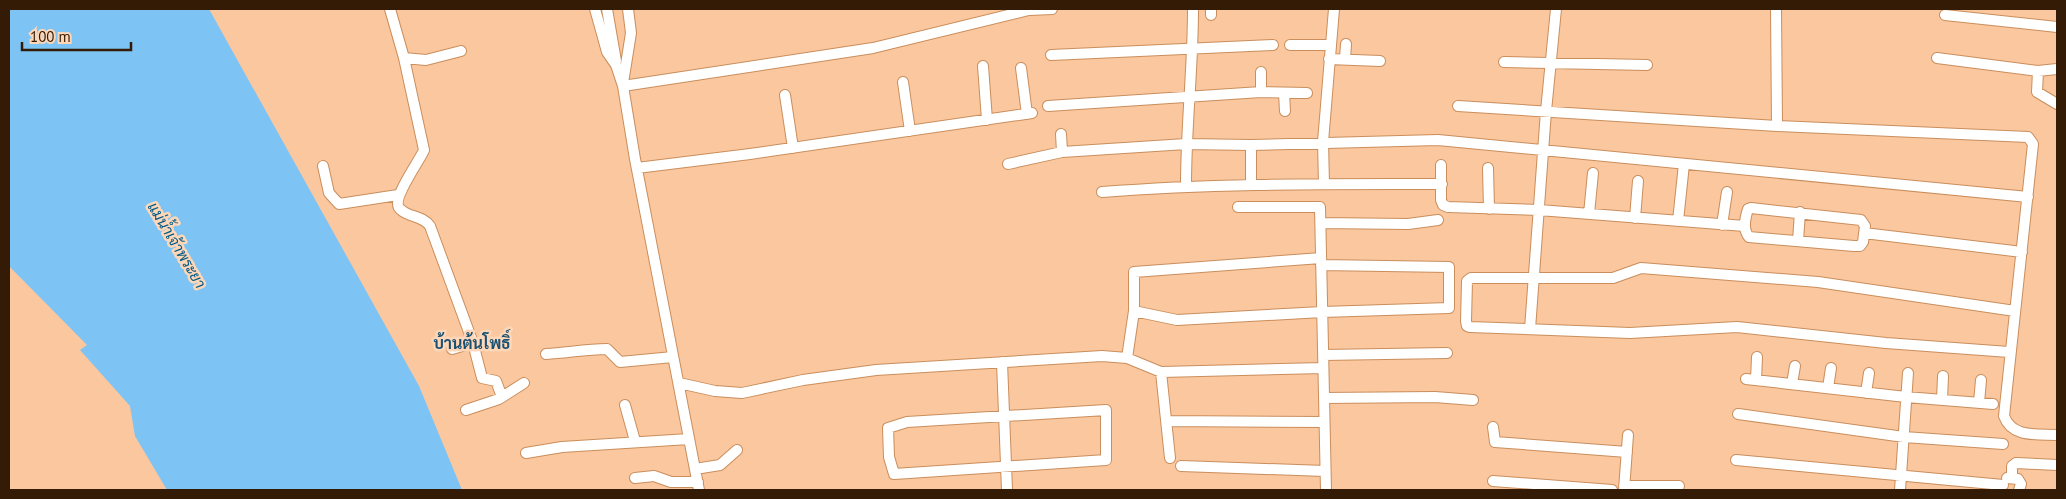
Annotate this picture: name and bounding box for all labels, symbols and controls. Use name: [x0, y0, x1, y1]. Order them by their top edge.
scale bar: [22, 20, 131, 52]
text: 100 m: [30, 27, 71, 46]
water label: แม่น้ำเจ้าพระยา: [144, 197, 213, 291]
district label: บ้านต้นโพธิ์: [433, 328, 511, 353]

